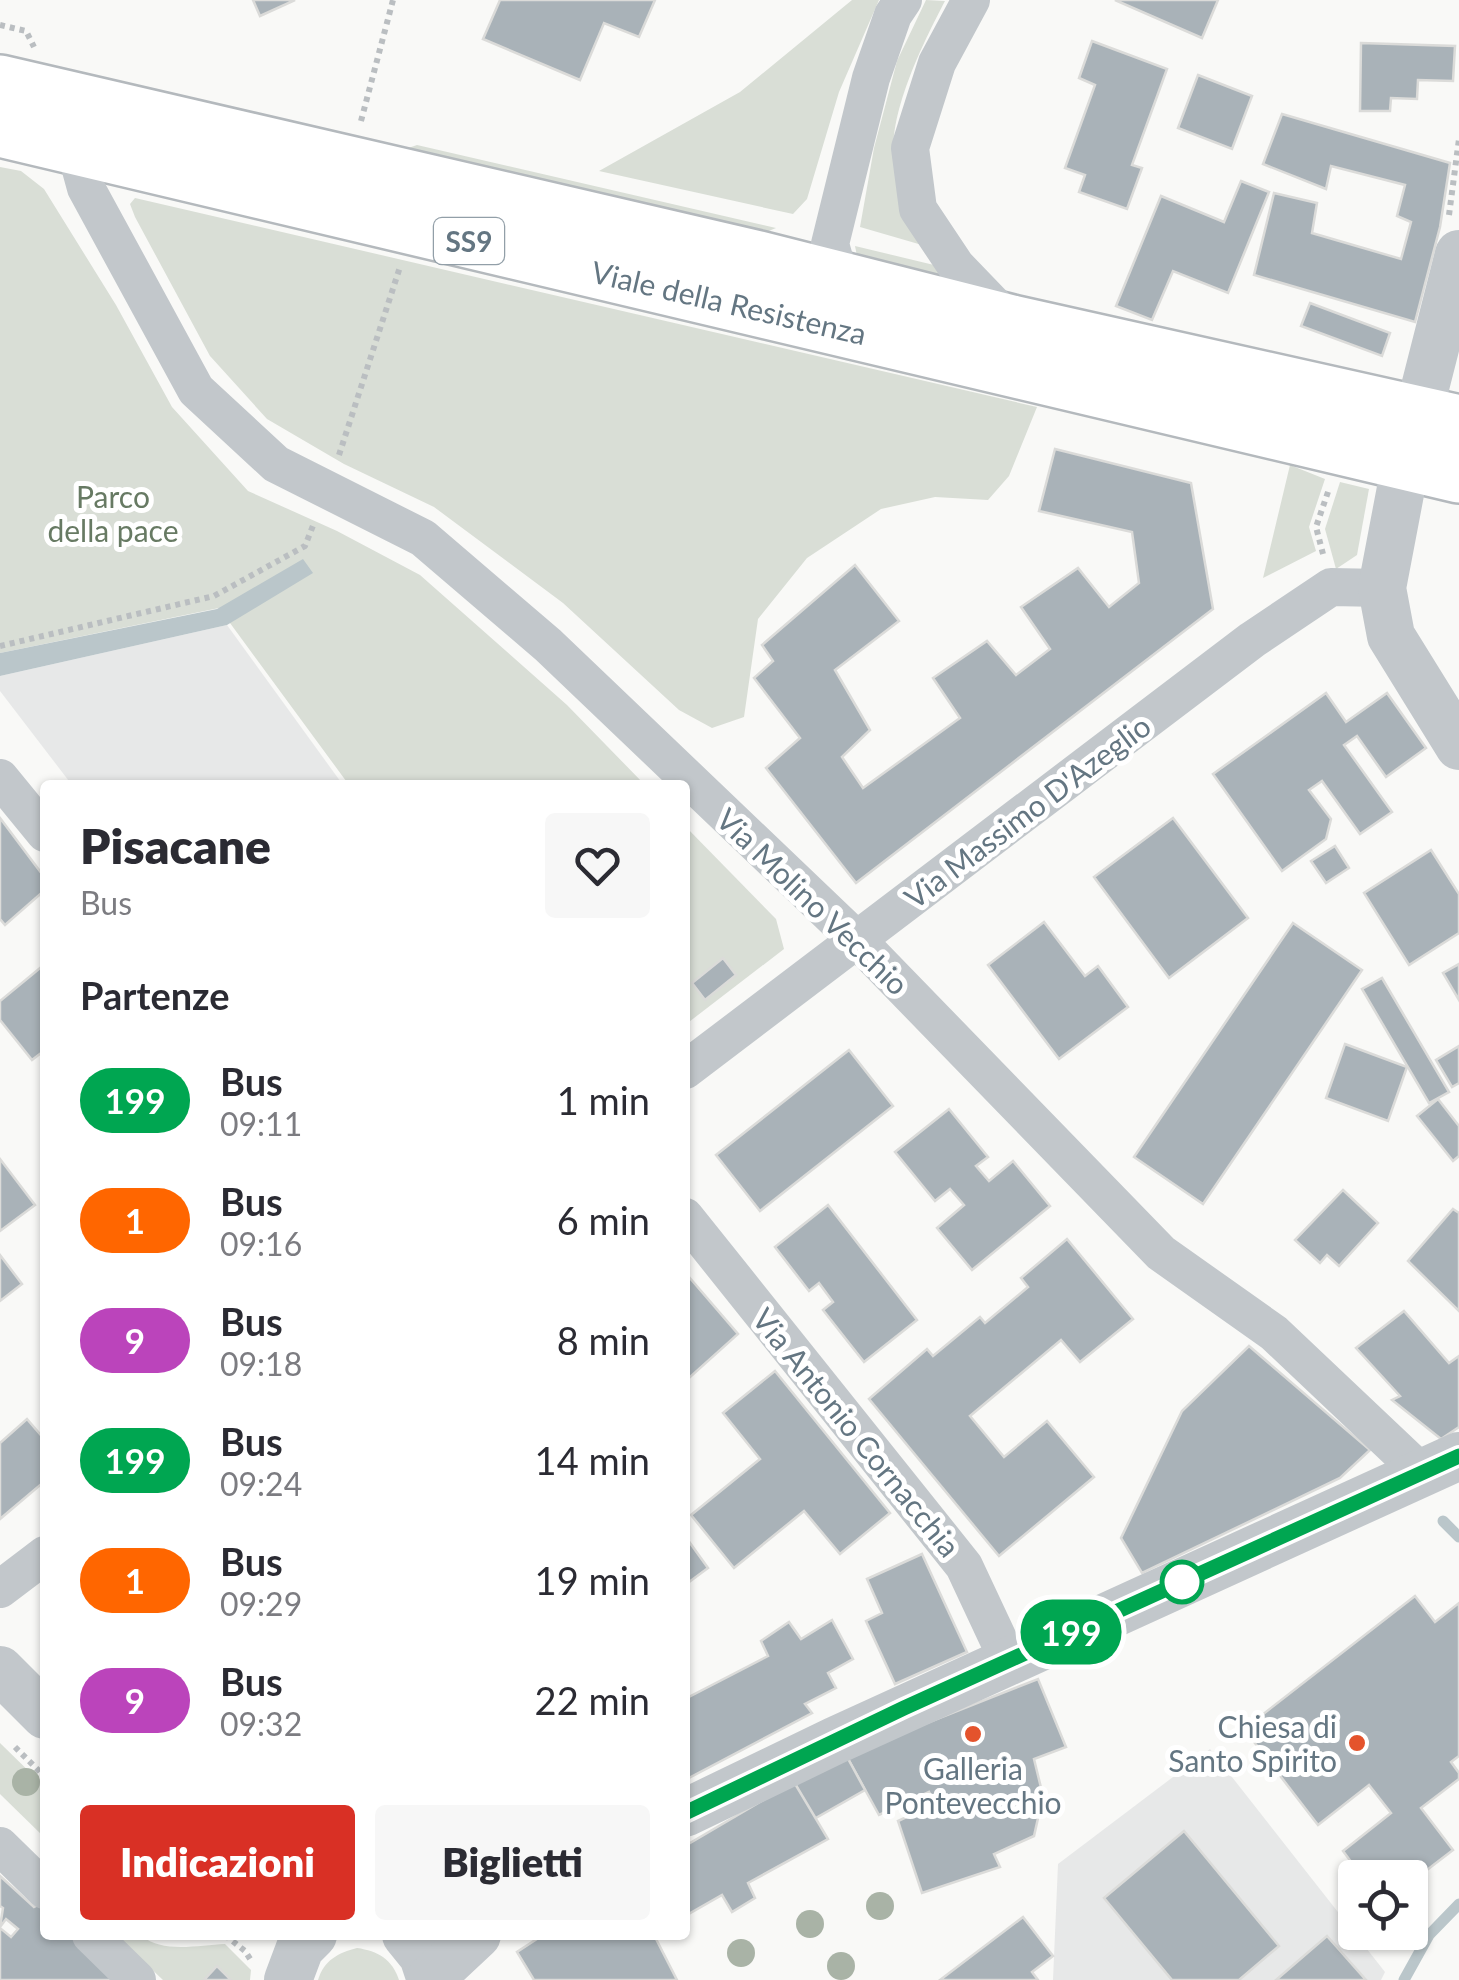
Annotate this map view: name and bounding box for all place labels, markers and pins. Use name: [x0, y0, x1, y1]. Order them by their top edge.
unlabelled marker: [1161, 1561, 1203, 1603]
place label: Chiesa di Santo Spirito: [1168, 1708, 1337, 1778]
marker: Galleria Pontevecchio: [962, 1723, 984, 1745]
marker: Chiesa di Santo Spirito: [1346, 1732, 1368, 1754]
place label: Galleria Pontevecchio: [884, 1750, 1062, 1820]

